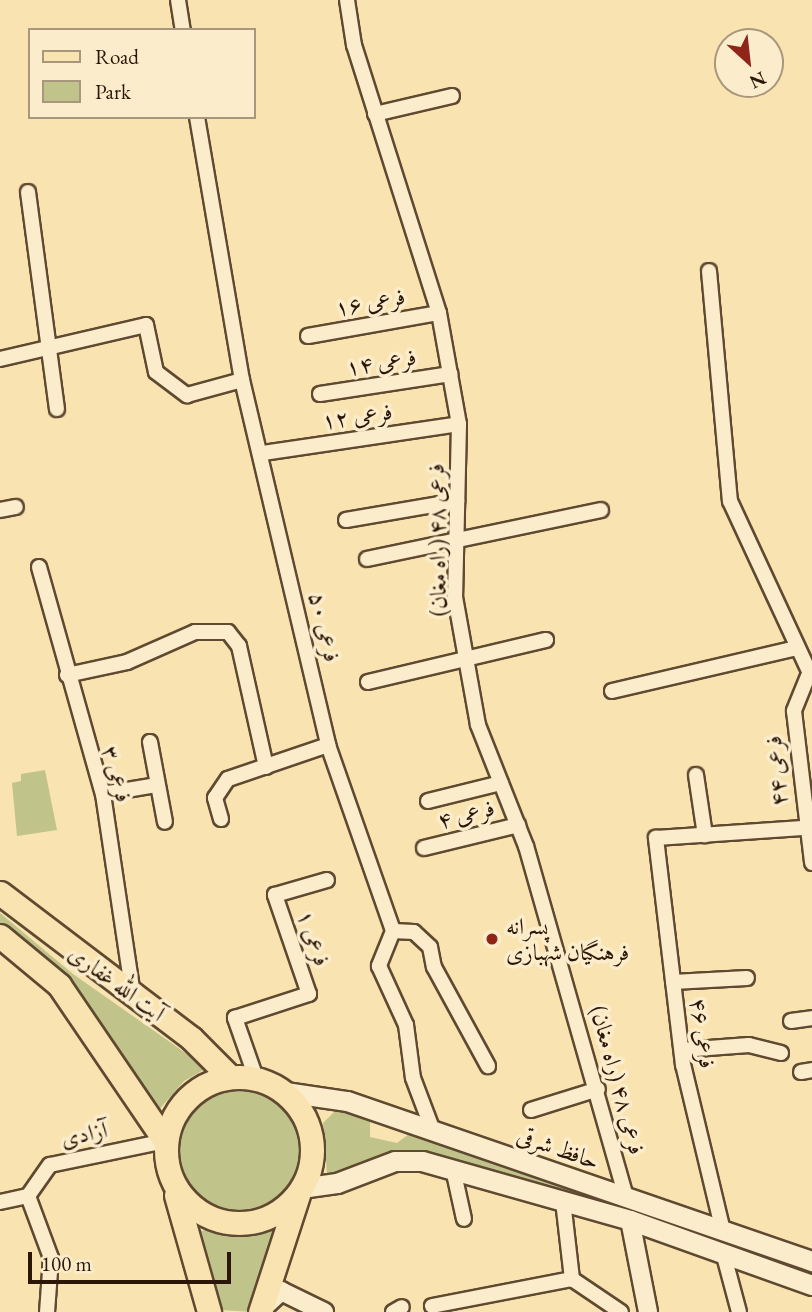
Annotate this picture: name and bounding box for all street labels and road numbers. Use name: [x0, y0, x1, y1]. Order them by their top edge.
street label: فرعی ۱۶: [333, 282, 407, 322]
street label: فرعی ۱۴: [344, 343, 418, 381]
street label: فرعی ۱۲: [320, 397, 394, 435]
street label: فرعی ۴۸ (راه مغان): [422, 463, 452, 617]
street label: فرعی ۵۰: [304, 589, 346, 665]
street label: فرعی ۴۴: [759, 735, 793, 807]
street label: فرعی ۳: [96, 743, 138, 805]
street label: فرعی ۴: [435, 794, 497, 834]
street label: فرعی ۱: [292, 906, 336, 970]
street label: آیت الله غفاری: [63, 939, 171, 1027]
street label: فرعی ۴۶: [684, 996, 722, 1070]
street label: فرعی ۴۸ (راه مغان): [585, 1003, 651, 1157]
street label: آزادی: [58, 1116, 110, 1152]
street label: حافظ شرقی: [513, 1121, 603, 1175]

